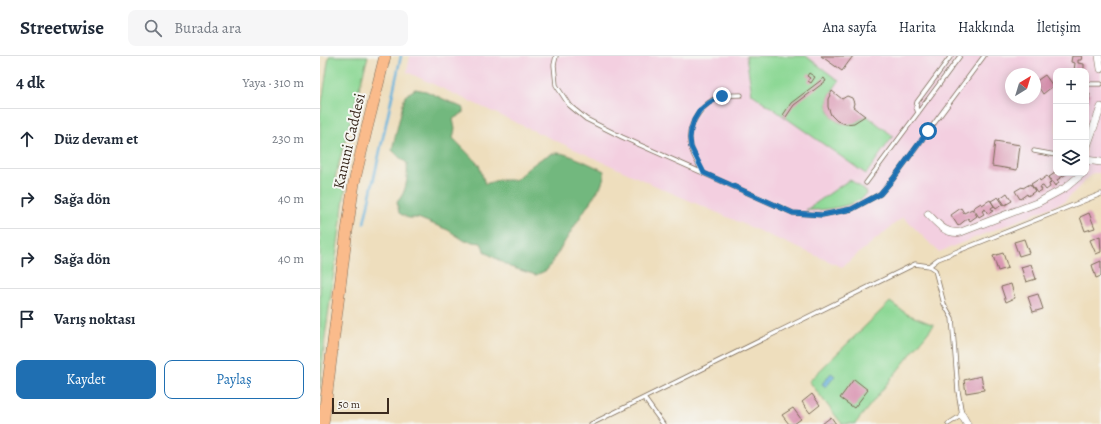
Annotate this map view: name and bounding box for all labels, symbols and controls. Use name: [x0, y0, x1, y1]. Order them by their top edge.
search box: [128, 10, 408, 46]
text: Streetwise: [20, 15, 104, 41]
icon: search: [142, 17, 164, 39]
text: Burada ara: [174, 18, 241, 38]
text: Ana sayfa: [823, 18, 877, 37]
text: Harita: [899, 18, 936, 37]
text: Hakkında: [958, 18, 1014, 37]
text: İletişim: [1036, 18, 1081, 37]
north arrow: [1005, 68, 1041, 104]
map controls: [1053, 68, 1089, 176]
button: +: [1053, 68, 1089, 104]
text: 4 dk: [16, 71, 45, 94]
text: Yaya · 310 m: [242, 74, 304, 91]
route end: [713, 87, 731, 105]
street label: Kanuni Caddesi: [328, 91, 370, 191]
button: −: [1053, 104, 1089, 140]
route start: [919, 122, 937, 140]
icon: ahead: [16, 128, 38, 150]
text: Düz devam et: [54, 129, 138, 149]
text: 230 m: [272, 130, 304, 147]
button: layers: [1053, 140, 1089, 176]
icon: right: [16, 188, 38, 210]
text: Sağa dön: [54, 189, 110, 209]
text: 40 m: [278, 190, 304, 207]
icon: right: [16, 248, 38, 270]
text: Sağa dön: [54, 249, 110, 269]
text: 40 m: [278, 250, 304, 267]
icon: arrive: [16, 308, 38, 330]
text: Varış noktası: [54, 309, 135, 329]
button: Kaydet: [16, 360, 156, 399]
button: Paylaş: [164, 360, 304, 399]
scale bar: [332, 396, 389, 415]
text: 50 m: [338, 397, 360, 412]

